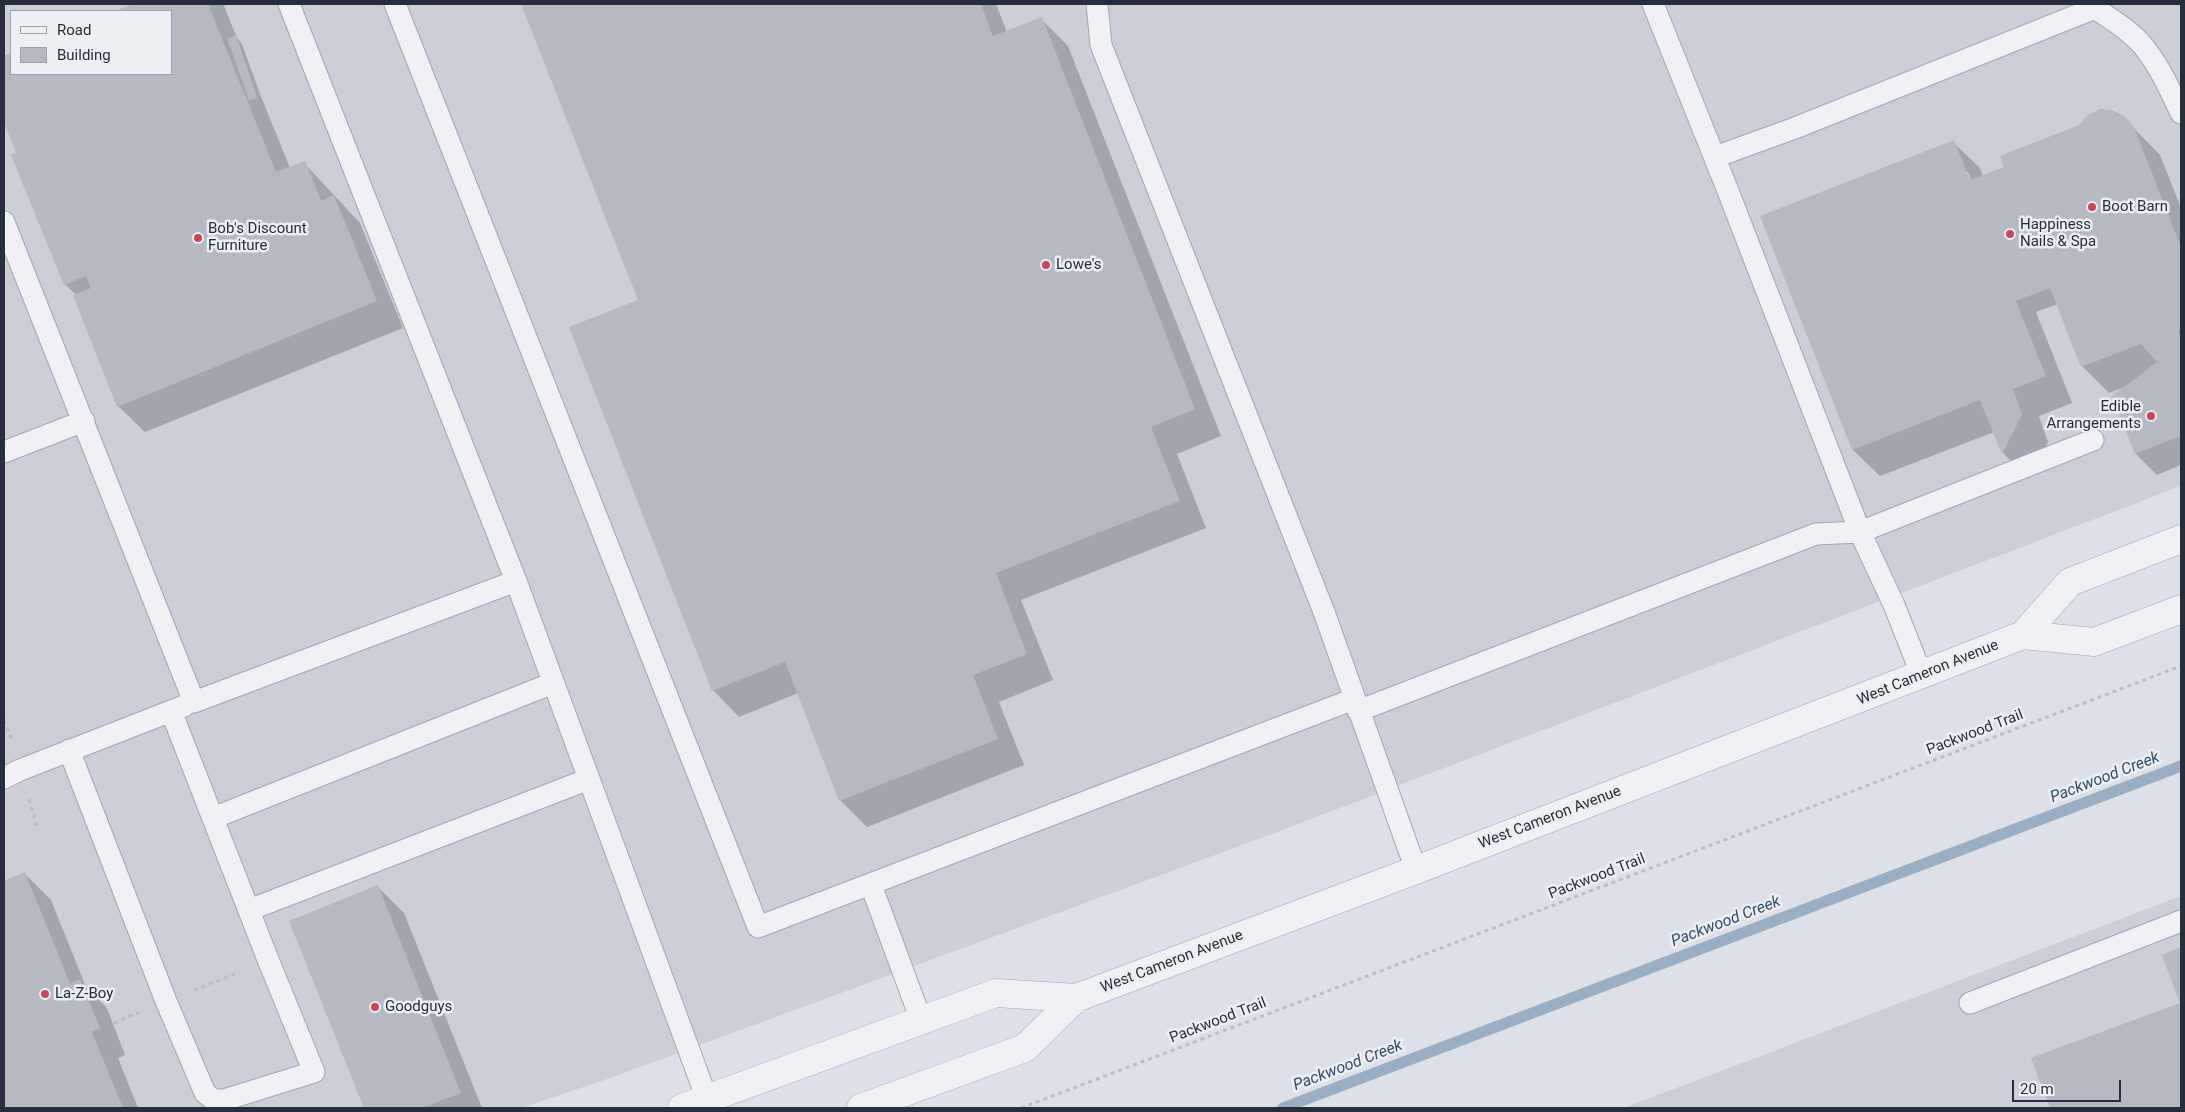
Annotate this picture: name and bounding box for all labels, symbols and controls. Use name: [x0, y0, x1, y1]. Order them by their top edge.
legend: [10, 10, 172, 75]
text: Road: [57, 21, 91, 39]
text: Building: [57, 46, 111, 64]
place label: Boot Barn: [2102, 198, 2168, 216]
marker: Boot Barn: [2086, 201, 2098, 213]
place label: Happiness Nails & Spa: [2020, 216, 2096, 251]
place label: Bob's Discount Furniture: [208, 220, 307, 255]
marker: Happiness Nails & Spa: [2004, 228, 2016, 240]
marker: Bob's Discount Furniture: [192, 232, 204, 244]
place label: Lowe's: [1056, 256, 1102, 274]
marker: Lowe's: [1040, 259, 1052, 271]
place label: Edible Arrangements: [2046, 398, 2141, 433]
marker: Edible Arrangements: [2145, 410, 2157, 422]
street label: West Cameron Avenue: [1855, 636, 2001, 710]
street label: Packwood Trail: [1924, 706, 2026, 760]
water label: Packwood Creek: [2048, 748, 2162, 808]
street label: West Cameron Avenue: [1476, 783, 1624, 853]
street label: Packwood Trail: [1546, 850, 1648, 904]
water label: Packwood Creek: [1669, 892, 1783, 952]
street label: West Cameron Avenue: [1098, 927, 1246, 997]
place label: La-Z-Boy: [55, 985, 113, 1003]
marker: La-Z-Boy: [39, 988, 51, 1000]
street label: Packwood Trail: [1167, 994, 1269, 1048]
place label: Goodguys: [385, 998, 452, 1016]
marker: Goodguys: [369, 1001, 381, 1013]
water label: Packwood Creek: [1291, 1036, 1405, 1096]
scale bar: [2015, 1070, 2124, 1102]
text: 20 m: [2020, 1080, 2054, 1098]

